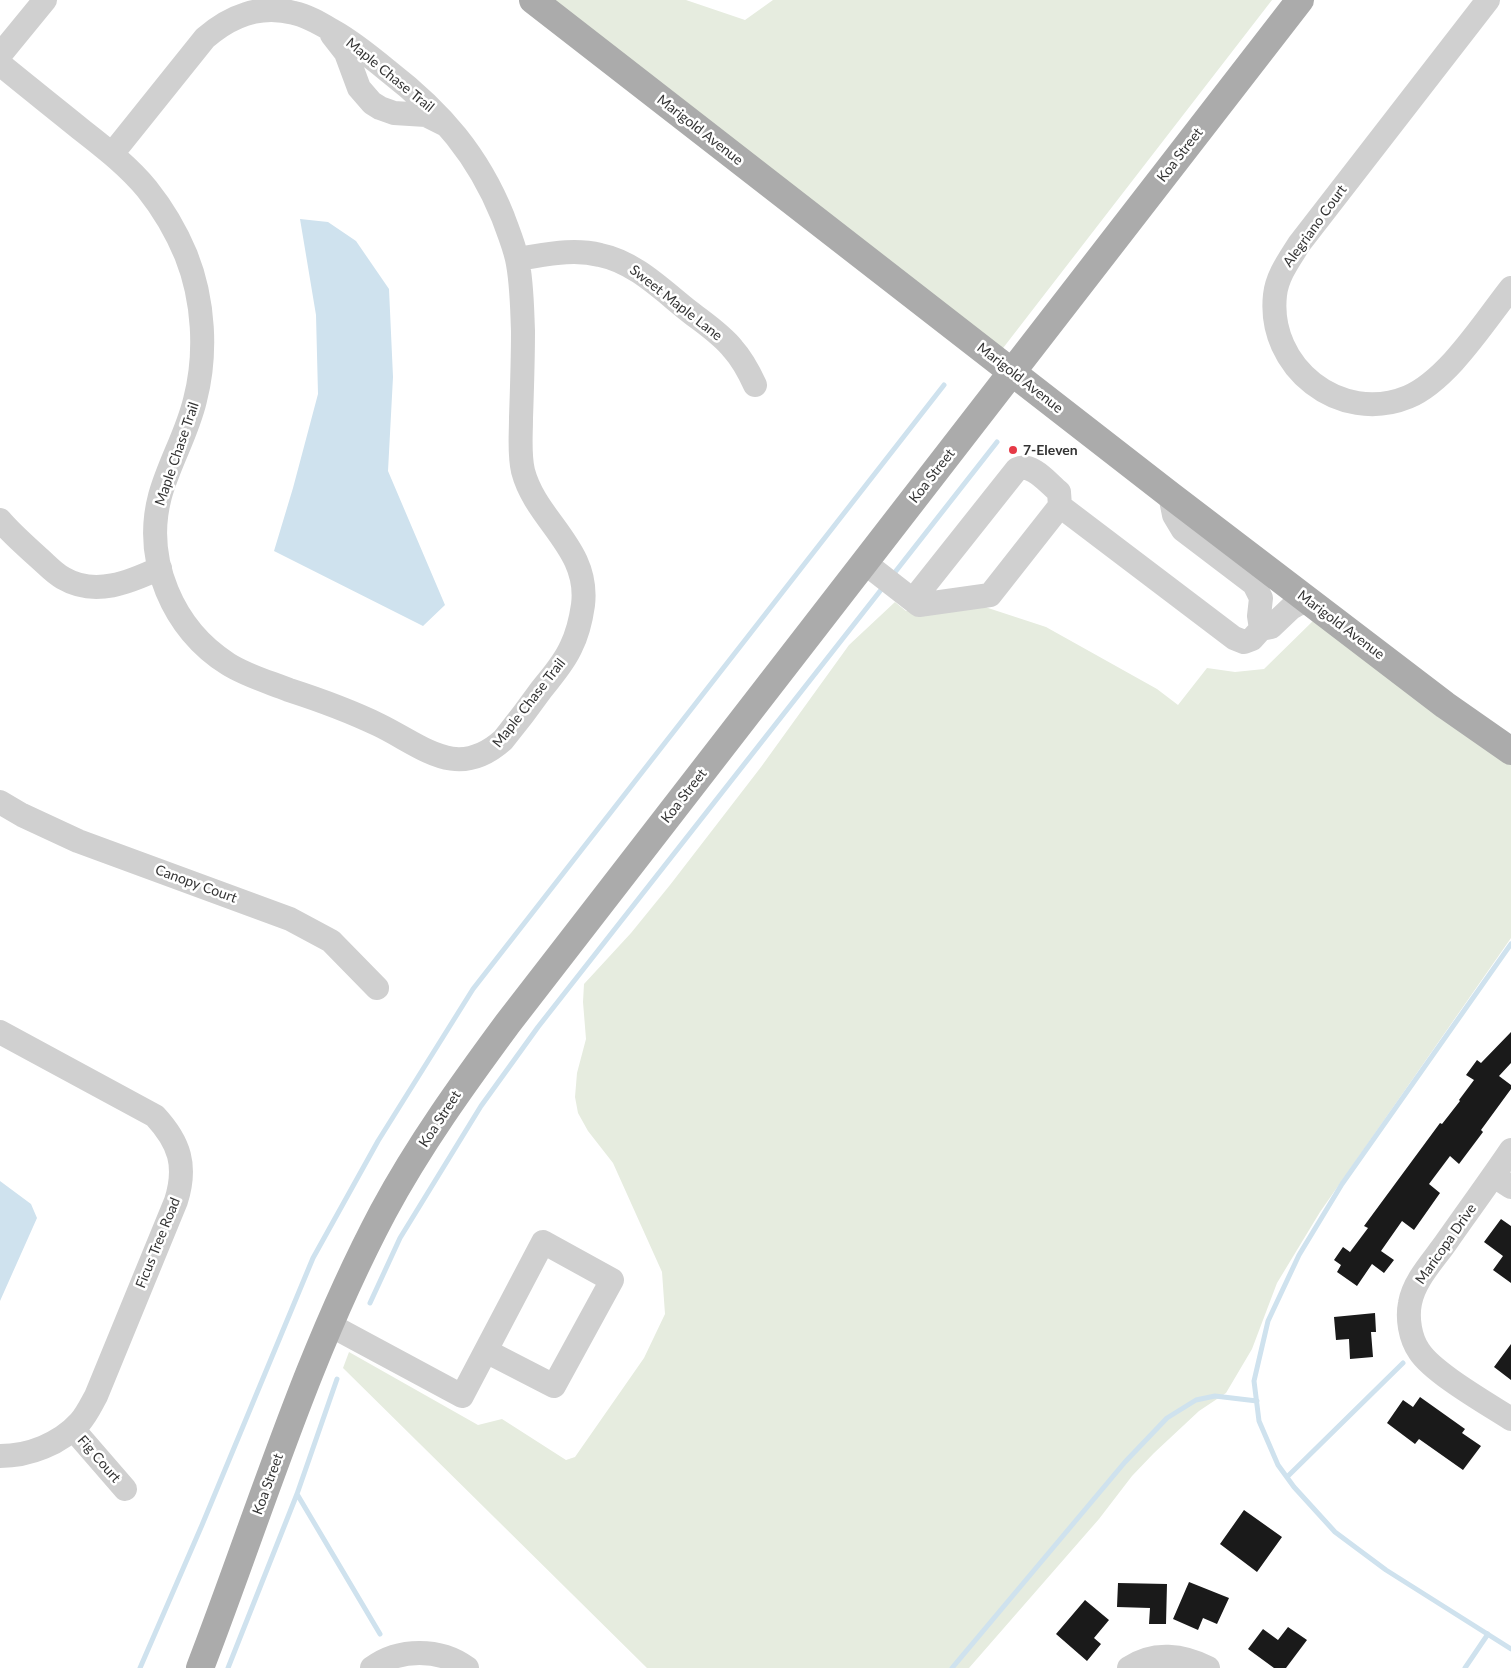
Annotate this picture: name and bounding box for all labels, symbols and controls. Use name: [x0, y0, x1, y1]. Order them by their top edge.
street label: Maple Chase Trail: [343, 34, 437, 116]
street label: Marigold Avenue: [654, 91, 746, 169]
street label: Koa Street: [1154, 125, 1206, 185]
street label: Alegriano Court: [1280, 182, 1350, 270]
street label: Sweet Maple Lane: [626, 262, 726, 344]
street label: Marigold Avenue: [974, 339, 1066, 417]
street label: Maple Chase Trail: [151, 400, 203, 508]
place label: 7-Eleven: [1023, 442, 1078, 458]
marker: 7-Eleven: [1007, 444, 1019, 456]
street label: Koa Street: [906, 446, 958, 506]
street label: Marigold Avenue: [1294, 587, 1388, 663]
street label: Maple Chase Trail: [489, 655, 569, 751]
street label: Koa Street: [658, 766, 710, 826]
street label: Canopy Court: [153, 861, 239, 907]
street label: Koa Street: [416, 1088, 464, 1150]
street label: Ficus Tree Road: [132, 1195, 184, 1291]
street label: Maricopa Drive: [1412, 1200, 1480, 1288]
street label: Fig Court: [74, 1432, 124, 1486]
street label: Koa Street: [249, 1451, 287, 1517]

